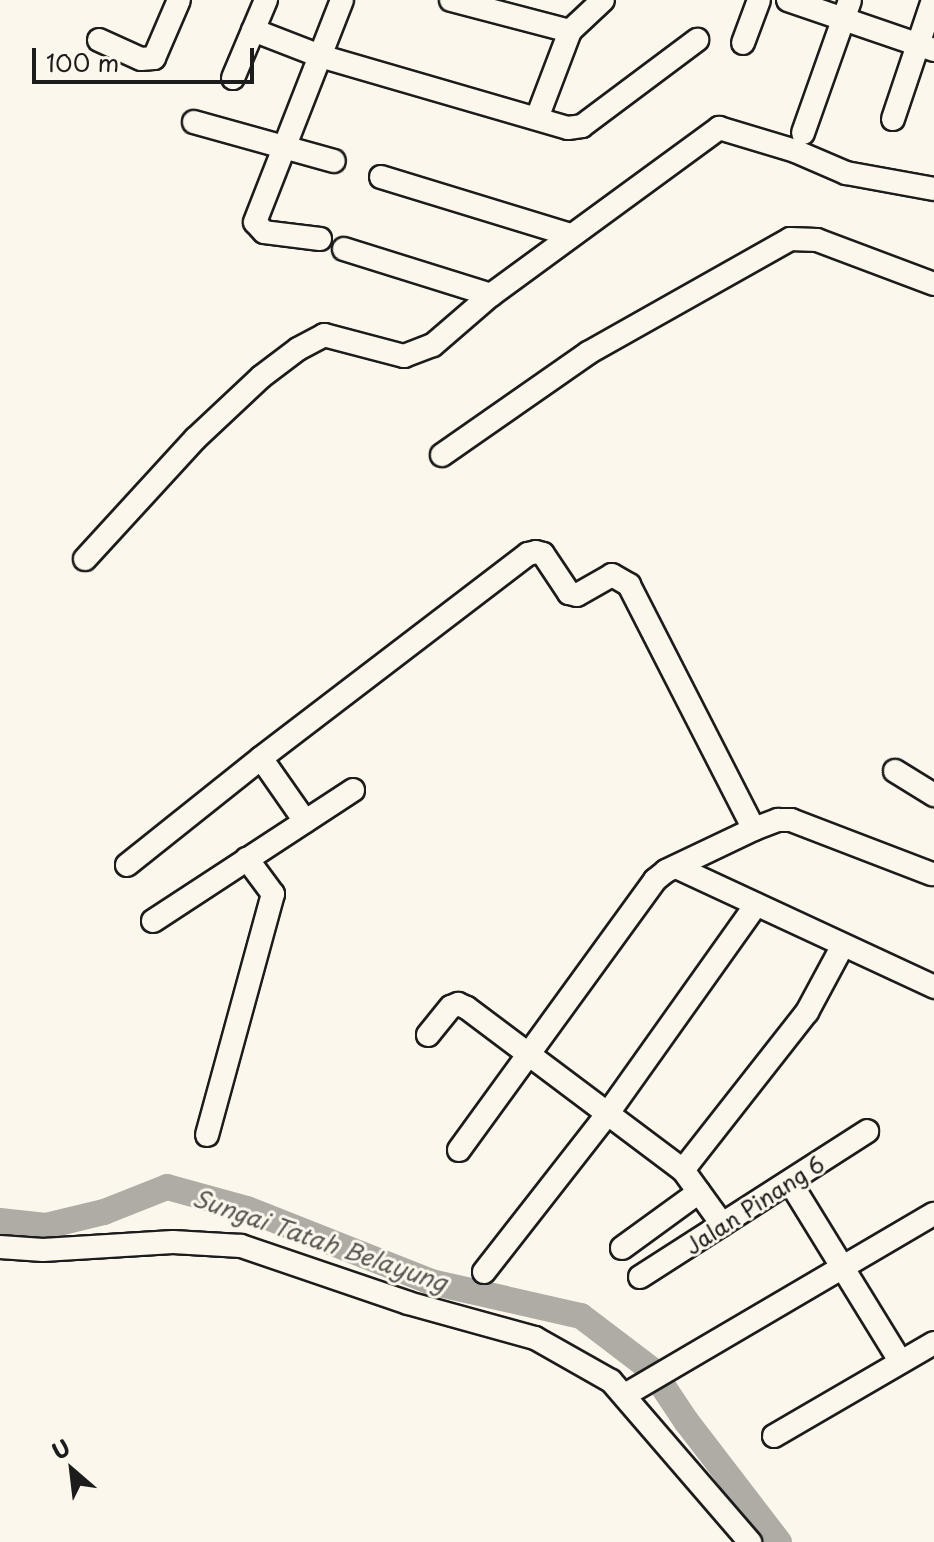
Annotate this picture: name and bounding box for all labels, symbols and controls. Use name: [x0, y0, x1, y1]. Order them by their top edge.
scale bar: [36, 32, 258, 82]
text: 100 m: [46, 44, 119, 80]
street label: Jalan Pinang 6: [679, 1149, 829, 1259]
water label: Sungai Tatah Belayung: [189, 1183, 451, 1297]
north arrow: [32, 1430, 112, 1510]
text: U: [45, 1430, 76, 1467]

